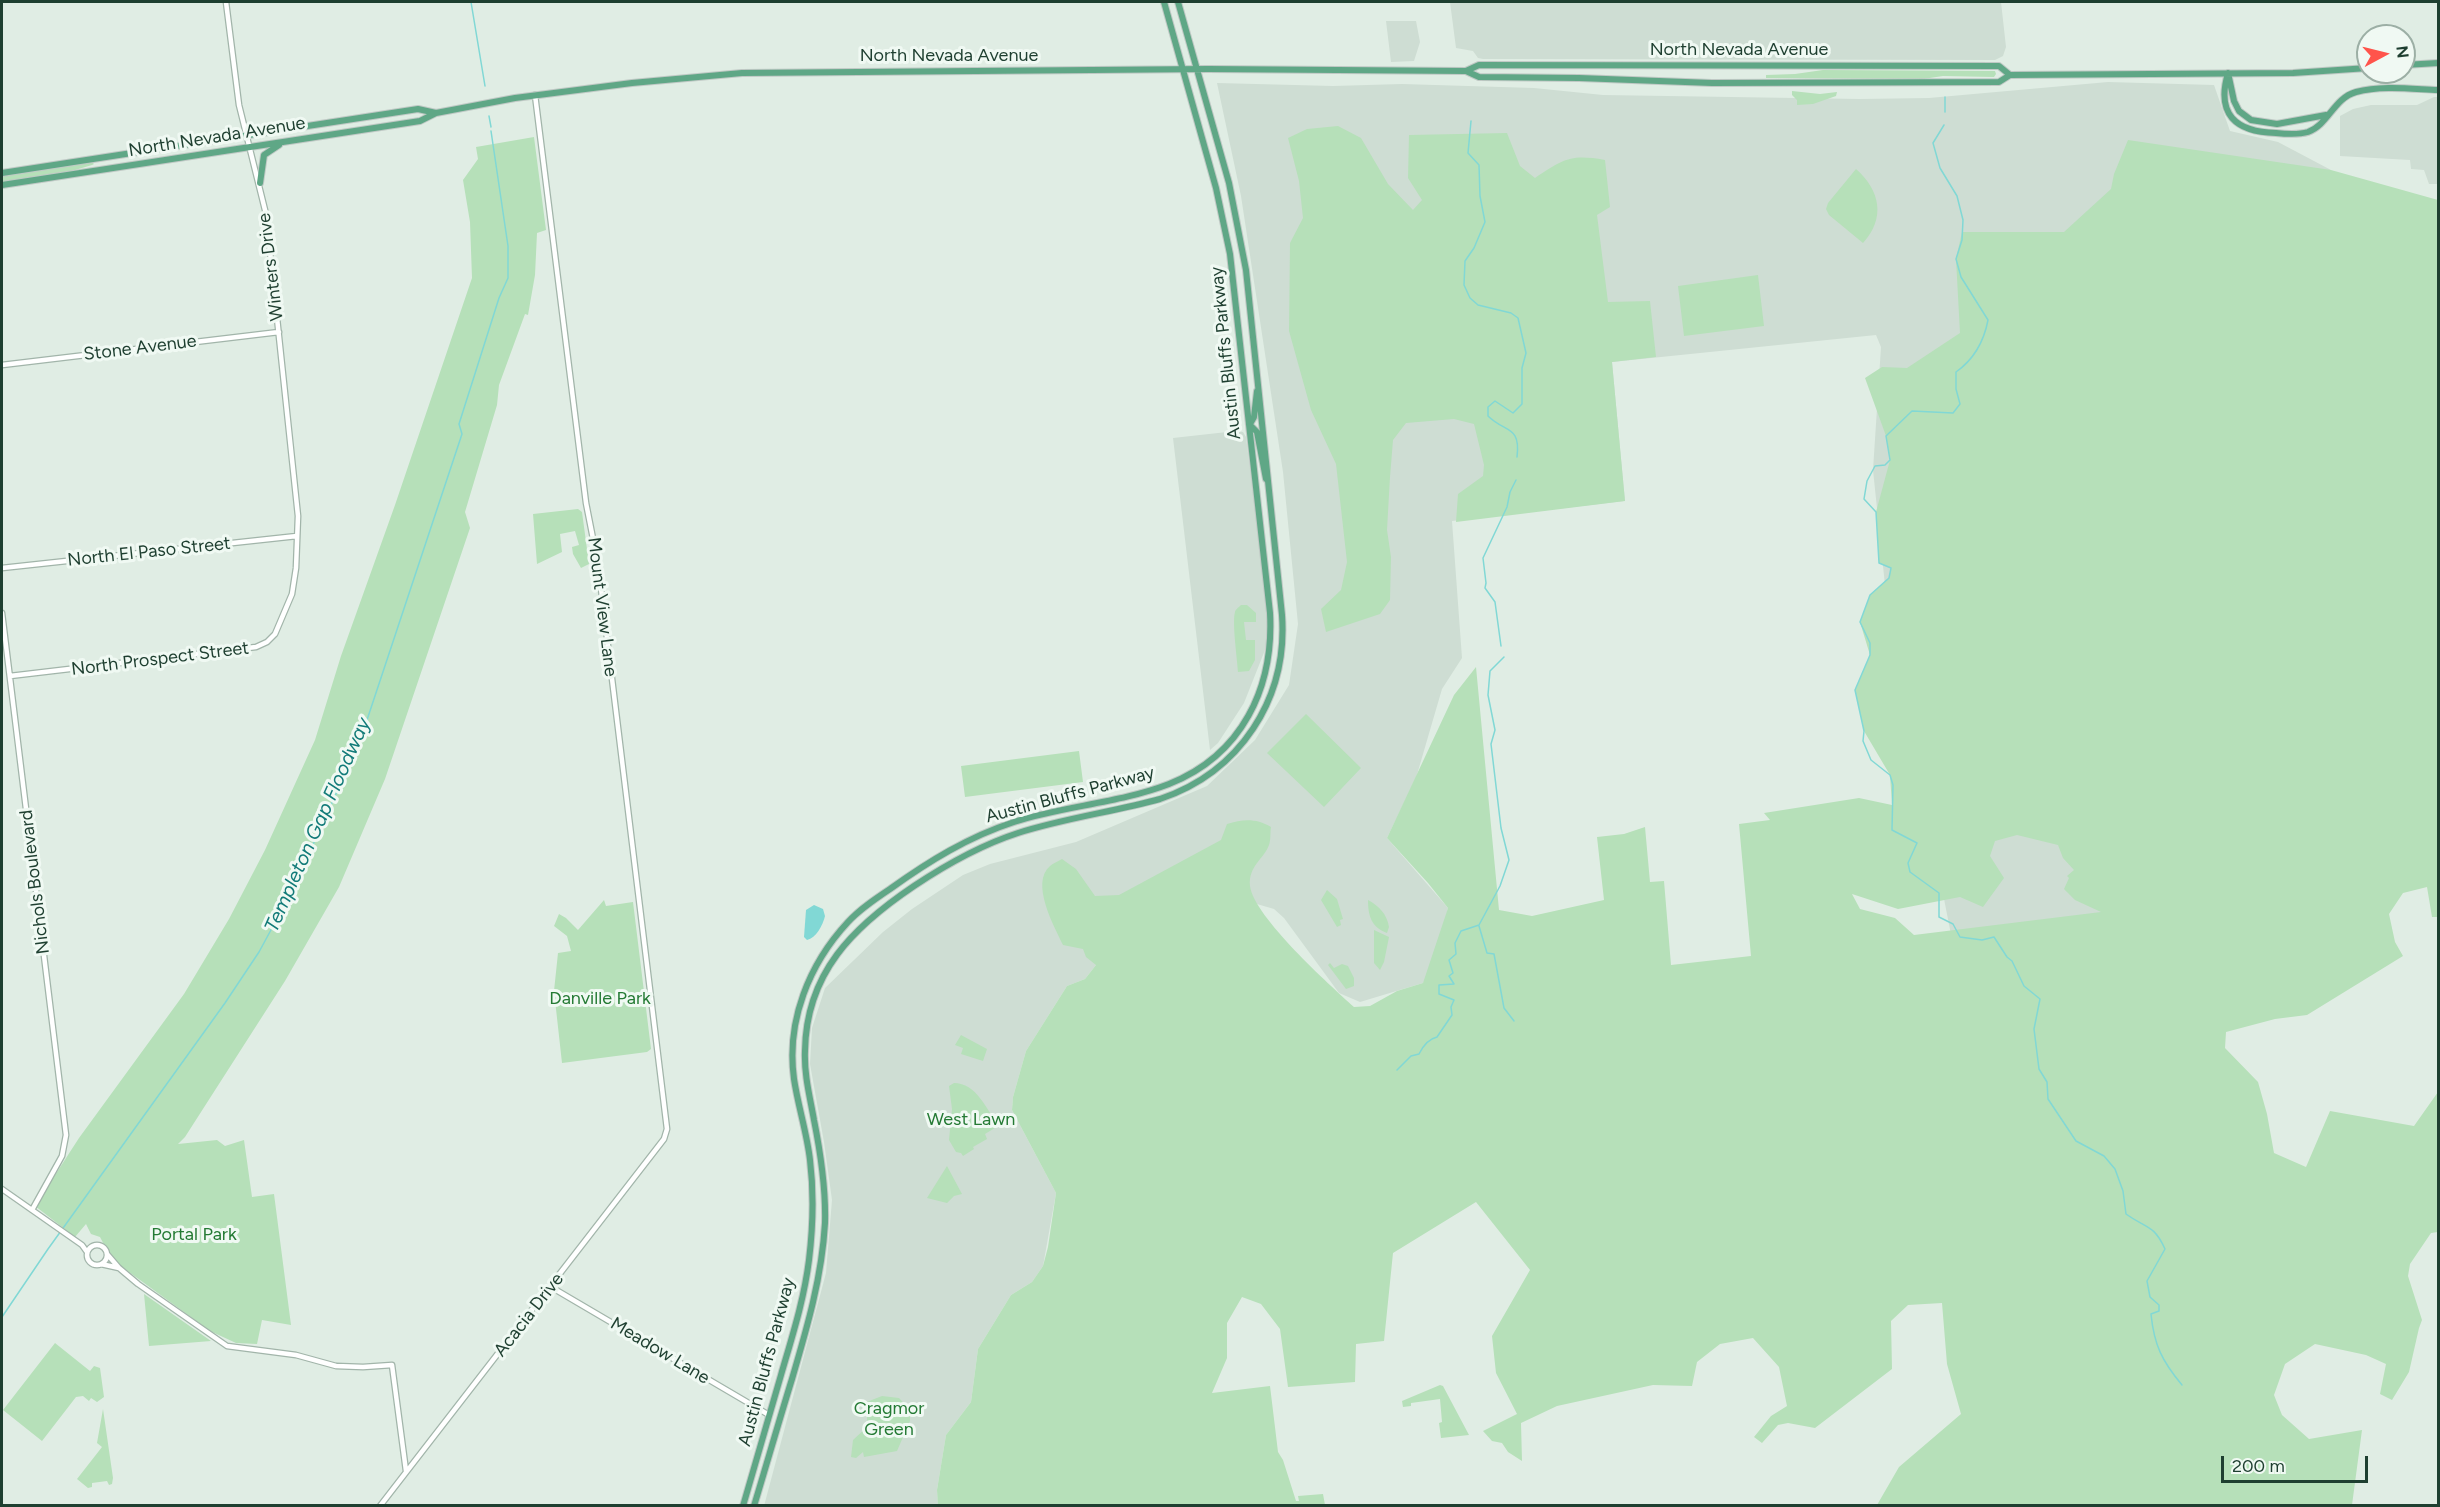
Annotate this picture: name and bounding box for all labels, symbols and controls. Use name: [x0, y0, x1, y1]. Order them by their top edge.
north arrow: [2356, 24, 2416, 84]
street label: North Nevada Avenue: [1650, 39, 1828, 61]
street label: North Nevada Avenue: [860, 45, 1038, 67]
text: N: [2392, 45, 2413, 59]
street label: North Nevada Avenue: [127, 112, 307, 162]
street label: Winters Drive: [254, 212, 288, 322]
street label: Austin Bluffs Parkway: [1206, 265, 1246, 441]
street label: Stone Avenue: [82, 330, 198, 366]
street label: North El Paso Street: [66, 533, 232, 571]
street label: Mount View Lane: [583, 536, 621, 678]
street label: North Prospect Street: [70, 637, 250, 681]
water label: Templeton Gap Floodway: [260, 714, 376, 936]
street label: Austin Bluffs Parkway: [983, 762, 1157, 828]
street label: Nichols Boulevard: [15, 809, 55, 955]
park label: Danville Park: [549, 988, 651, 1010]
park label: West Lawn: [927, 1109, 1015, 1131]
park label: Portal Park: [151, 1224, 237, 1246]
street label: Acacia Drive: [490, 1269, 568, 1361]
street label: Austin Bluffs Parkway: [734, 1275, 800, 1449]
street label: Meadow Lane: [606, 1313, 714, 1389]
park label: Cragmor Green: [854, 1398, 924, 1440]
scale bar: [2224, 1444, 2371, 1482]
text: 200 m: [2232, 1455, 2285, 1477]

